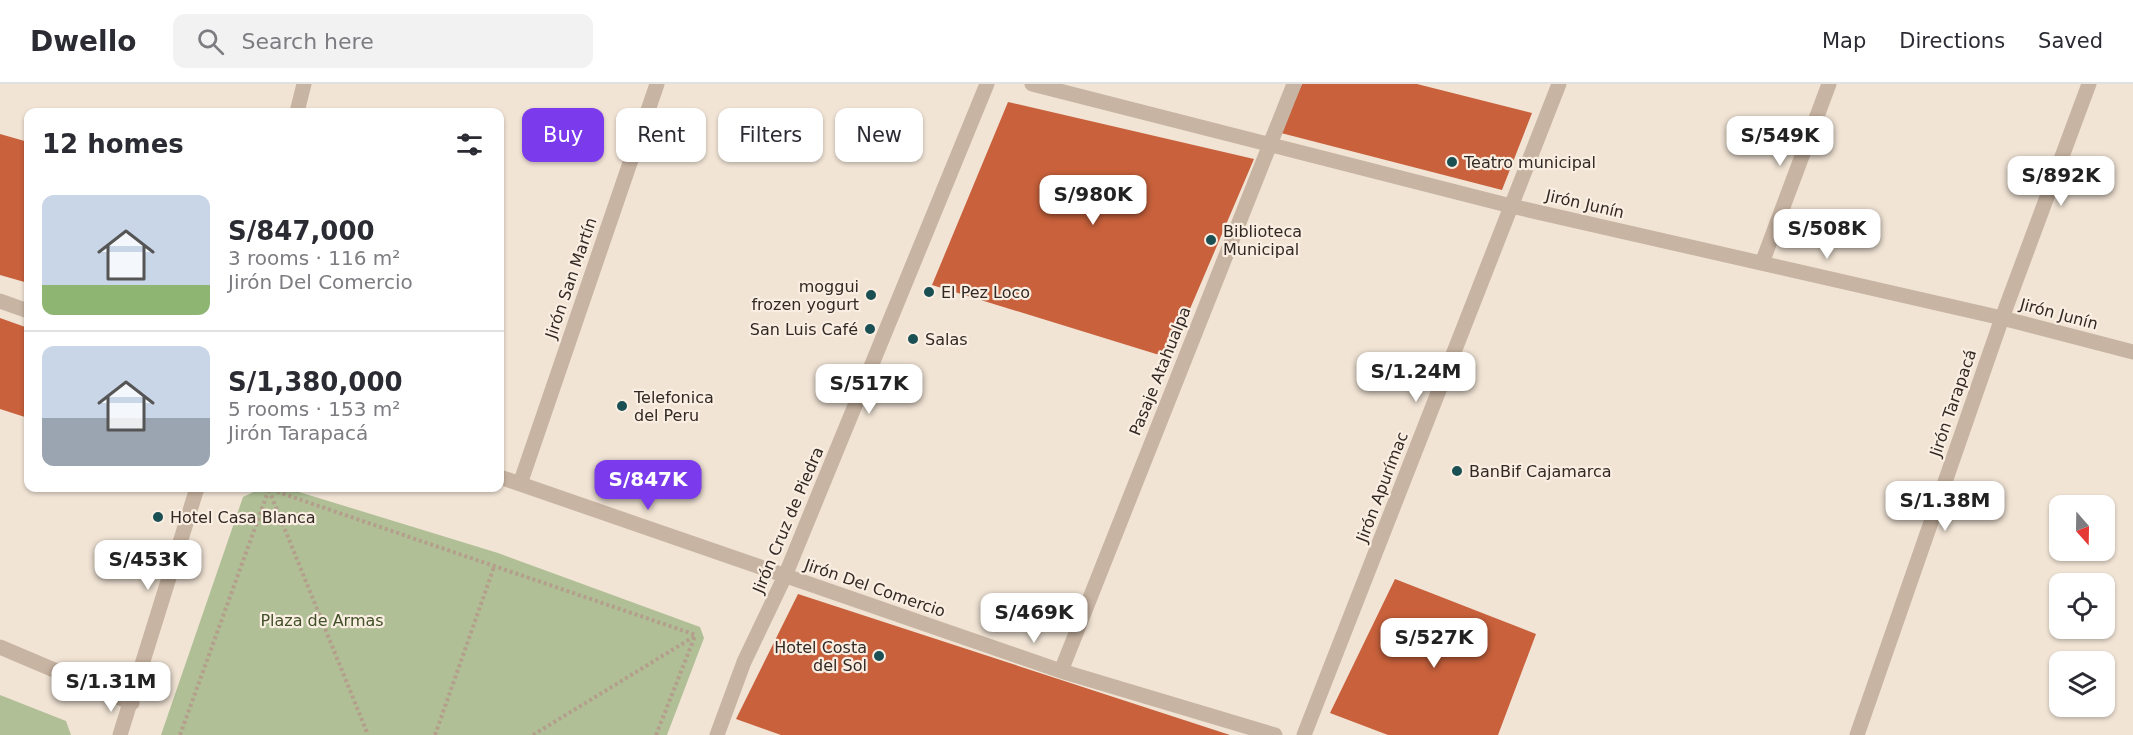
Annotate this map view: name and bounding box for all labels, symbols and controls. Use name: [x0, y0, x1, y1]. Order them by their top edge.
search box: [173, 14, 593, 68]
text: Dwello: [30, 25, 137, 58]
icon: search: [194, 25, 227, 58]
text: Search here: [242, 29, 374, 54]
text: Map: [1822, 29, 1866, 53]
text: Directions: [1899, 29, 2005, 53]
text: Saved: [2038, 29, 2103, 53]
chip: Buy: [522, 108, 604, 162]
chip: Rent: [616, 108, 706, 162]
chip: Filters: [718, 108, 823, 162]
chip: New: [835, 108, 923, 162]
pin: S/549K: [1731, 116, 1829, 167]
text: S/549K: [1741, 123, 1819, 147]
icon: filters: [453, 128, 486, 161]
text: 12 homes: [42, 129, 184, 159]
place label: Teatro municipal: [1463, 153, 1596, 172]
marker: Teatro municipal: [1445, 155, 1459, 169]
pin: S/892K: [2012, 156, 2110, 207]
text: S/892K: [2022, 163, 2100, 187]
pin: S/980K: [1044, 175, 1142, 226]
text: S/980K: [1054, 182, 1132, 206]
street label: Jirón Junín: [1543, 186, 1626, 222]
pin: S/508K: [1778, 209, 1876, 260]
street label: Jirón San Martín: [541, 215, 601, 342]
text: S/847,000: [228, 216, 375, 246]
text: S/508K: [1788, 216, 1866, 240]
icon: home: [90, 219, 162, 291]
place label: Biblioteca Municipal: [1223, 222, 1302, 259]
marker: Biblioteca Municipal: [1204, 233, 1218, 247]
text: 3 rooms · 116 m²: [228, 246, 400, 270]
text: Jirón Del Comercio: [228, 270, 413, 294]
place label: moggui frozen yogurt: [751, 277, 859, 314]
place label: El Pez Loco: [941, 283, 1030, 302]
marker: El Pez Loco: [922, 285, 936, 299]
marker: moggui frozen yogurt: [864, 288, 878, 302]
street label: Jirón Junín: [2017, 294, 2100, 334]
street label: Pasaje Atahualpa: [1125, 304, 1195, 438]
place label: San Luis Café: [750, 320, 858, 339]
marker: San Luis Café: [863, 322, 877, 336]
place label: Salas: [925, 330, 968, 349]
marker: Salas: [906, 332, 920, 346]
street label: Jirón Tarapacá: [1925, 347, 1980, 460]
pin: S/1.24M: [1361, 352, 1471, 403]
text: S/1.24M: [1371, 359, 1461, 383]
pin: S/517K: [820, 364, 918, 415]
text: S/1,380,000: [228, 367, 403, 397]
icon: home: [90, 370, 162, 442]
text: S/517K: [830, 371, 908, 395]
place label: Telefonica del Peru: [633, 388, 714, 425]
text: 5 rooms · 153 m²: [228, 397, 400, 421]
marker: Telefonica del Peru: [615, 399, 629, 413]
text: Jirón Tarapacá: [228, 421, 368, 445]
street label: Jirón Apurímac: [1352, 429, 1412, 546]
street label: Jirón Cruz de Piedra: [748, 444, 827, 597]
pin: S/847K: [599, 460, 697, 511]
place label: BanBif Cajamarca: [1469, 462, 1612, 481]
marker: BanBif Cajamarca: [1450, 464, 1464, 478]
text: S/847K: [609, 467, 687, 491]
pin: S/1.38M: [1890, 481, 2000, 532]
text: S/1.38M: [1900, 488, 1990, 512]
north arrow: [2049, 495, 2115, 561]
map controls: [2049, 495, 2115, 717]
place label: Hotel Casa Blanca: [170, 508, 316, 527]
marker: Hotel Casa Blanca: [151, 510, 165, 524]
pin: S/453K: [99, 540, 197, 591]
text: S/453K: [109, 547, 187, 571]
street label: Jirón Del Comercio: [801, 555, 948, 621]
button: locate: [2049, 573, 2115, 639]
pin: S/469K: [985, 593, 1083, 644]
text: S/469K: [995, 600, 1073, 624]
park label: Plaza de Armas: [260, 611, 384, 630]
pin: S/527K: [1385, 618, 1483, 669]
text: S/527K: [1395, 625, 1473, 649]
place label: Hotel Costa del Sol: [774, 638, 867, 675]
marker: Hotel Costa del Sol: [872, 649, 886, 663]
button: layers: [2049, 651, 2115, 717]
pin: S/1.31M: [56, 662, 166, 713]
text: S/1.31M: [66, 669, 156, 693]

